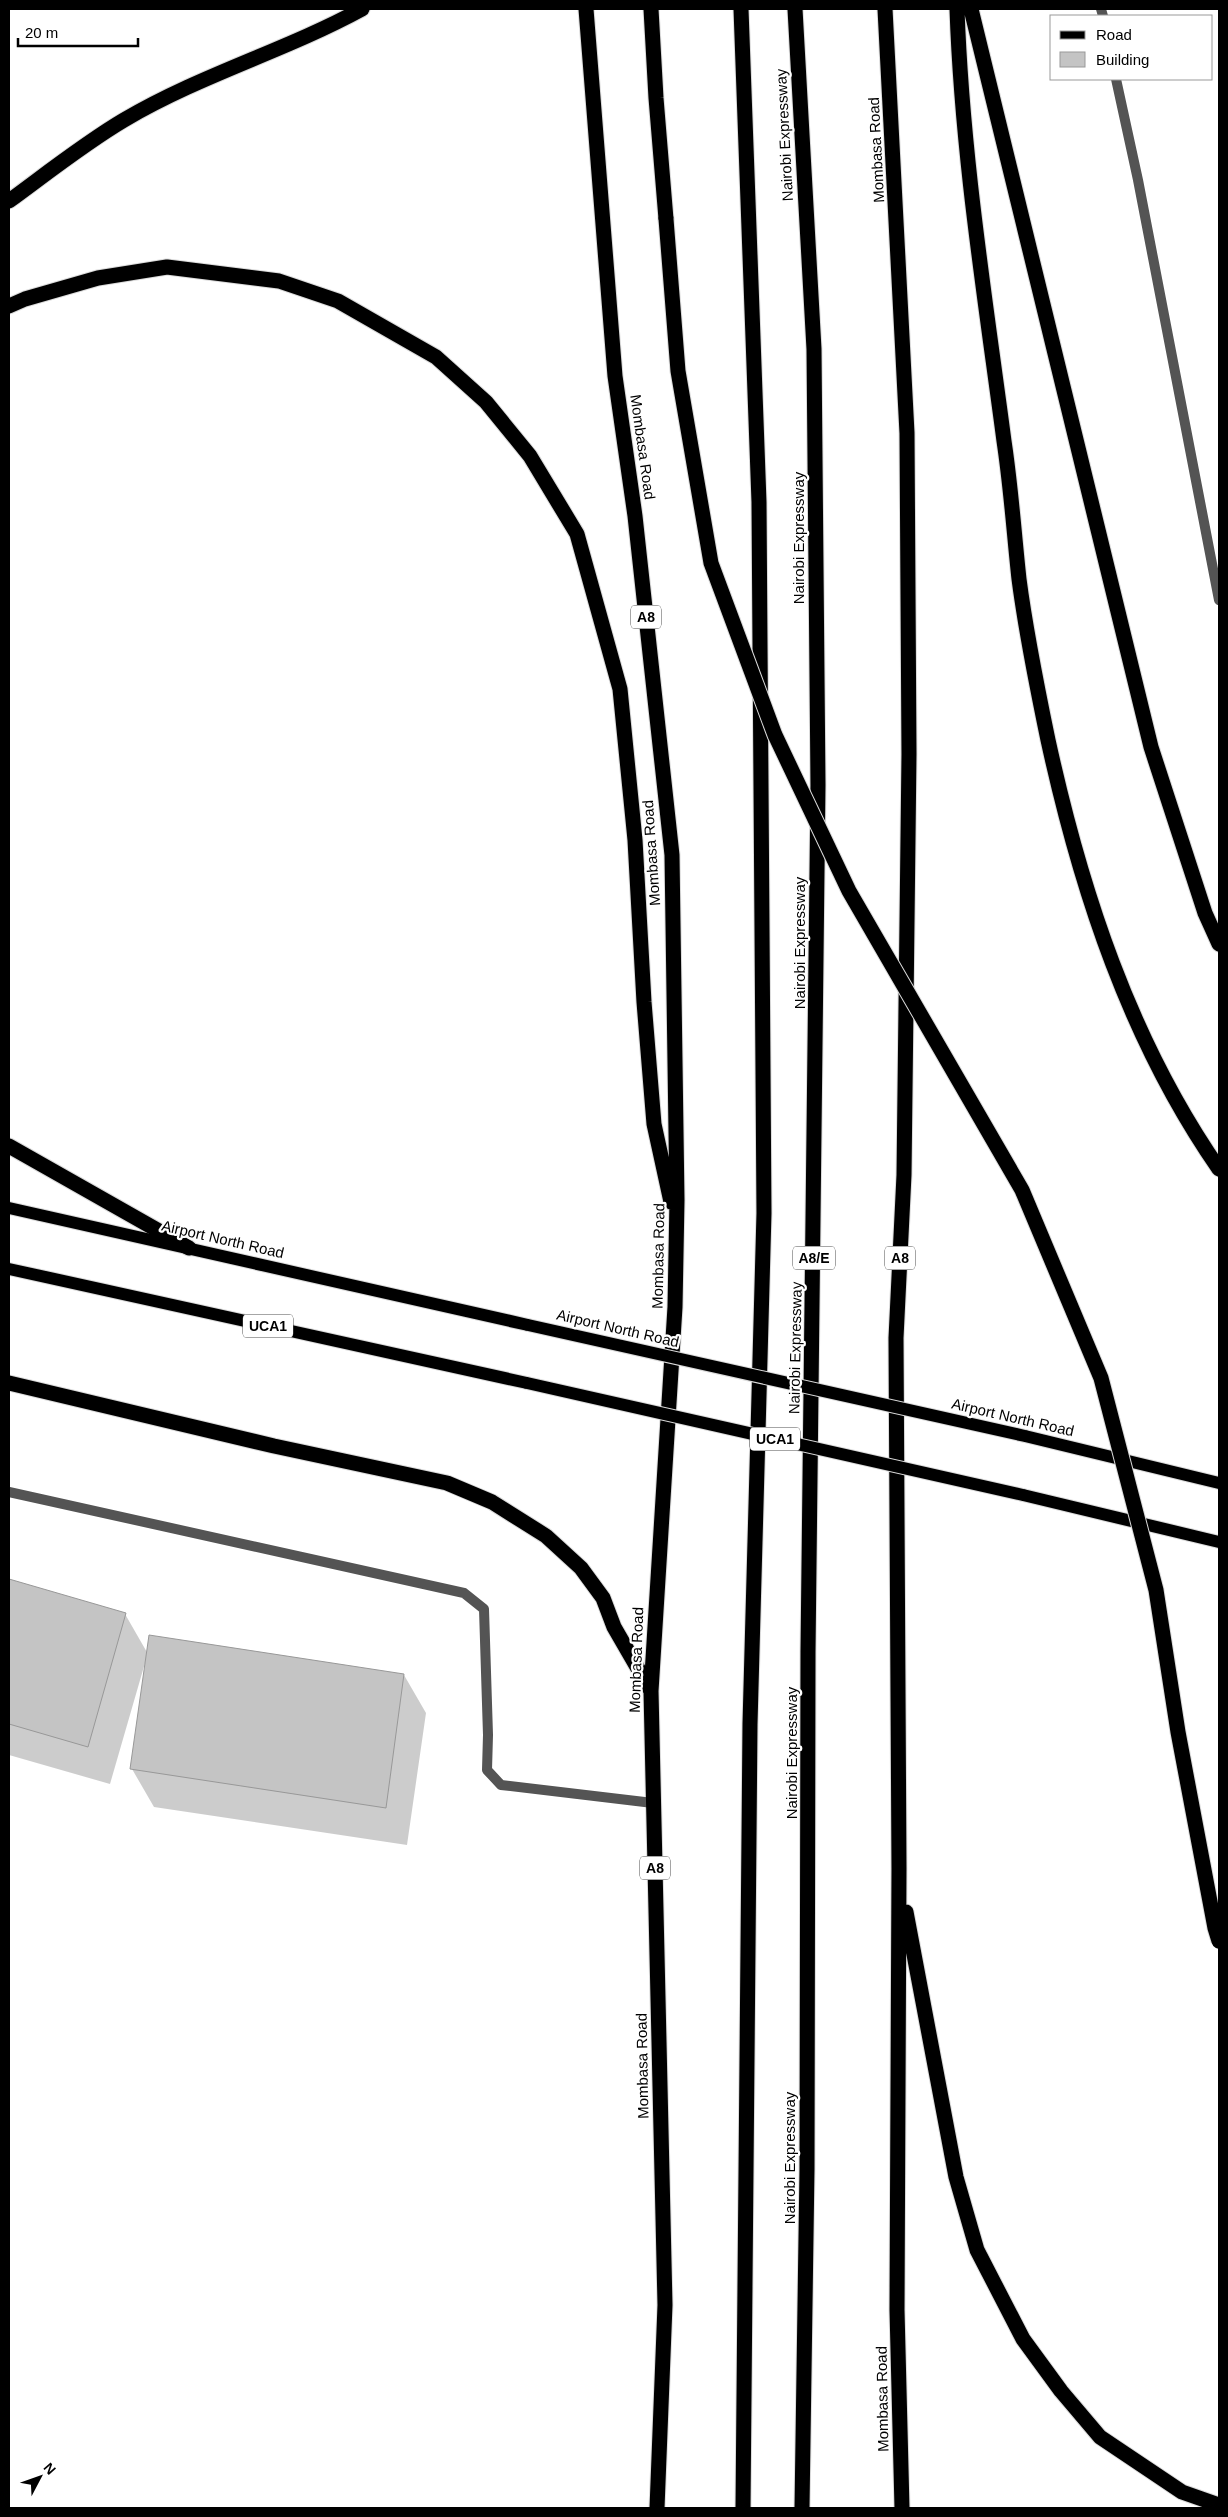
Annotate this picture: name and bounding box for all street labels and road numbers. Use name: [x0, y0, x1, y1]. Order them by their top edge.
street label: Nairobi Expressway: [772, 68, 796, 202]
street label: Mombasa Road: [865, 97, 887, 203]
street label: Mombasa Road: [627, 393, 659, 501]
street label: Nairobi Expressway: [790, 471, 807, 604]
road number: A8: [631, 606, 661, 628]
street label: Mombasa Road: [639, 800, 663, 906]
street label: Nairobi Expressway: [791, 876, 808, 1009]
street label: Mombasa Road: [649, 1203, 667, 1309]
street label: Airport North Road: [160, 1217, 286, 1261]
road number: A8/E: [793, 1246, 835, 1270]
road number: A8: [885, 1246, 915, 1270]
street label: Nairobi Expressway: [785, 1281, 805, 1414]
street label: Airport North Road: [555, 1306, 681, 1350]
road number: UCA1: [243, 1314, 293, 1338]
street label: Airport North Road: [950, 1395, 1076, 1439]
road number: UCA1: [750, 1428, 800, 1450]
street label: Mombasa Road: [626, 1607, 646, 1713]
street label: Nairobi Expressway: [783, 1686, 800, 1819]
road number: A8: [640, 1856, 670, 1880]
street label: Mombasa Road: [633, 2013, 651, 2119]
street label: Nairobi Expressway: [781, 2091, 798, 2224]
street label: Mombasa Road: [873, 2346, 891, 2452]

